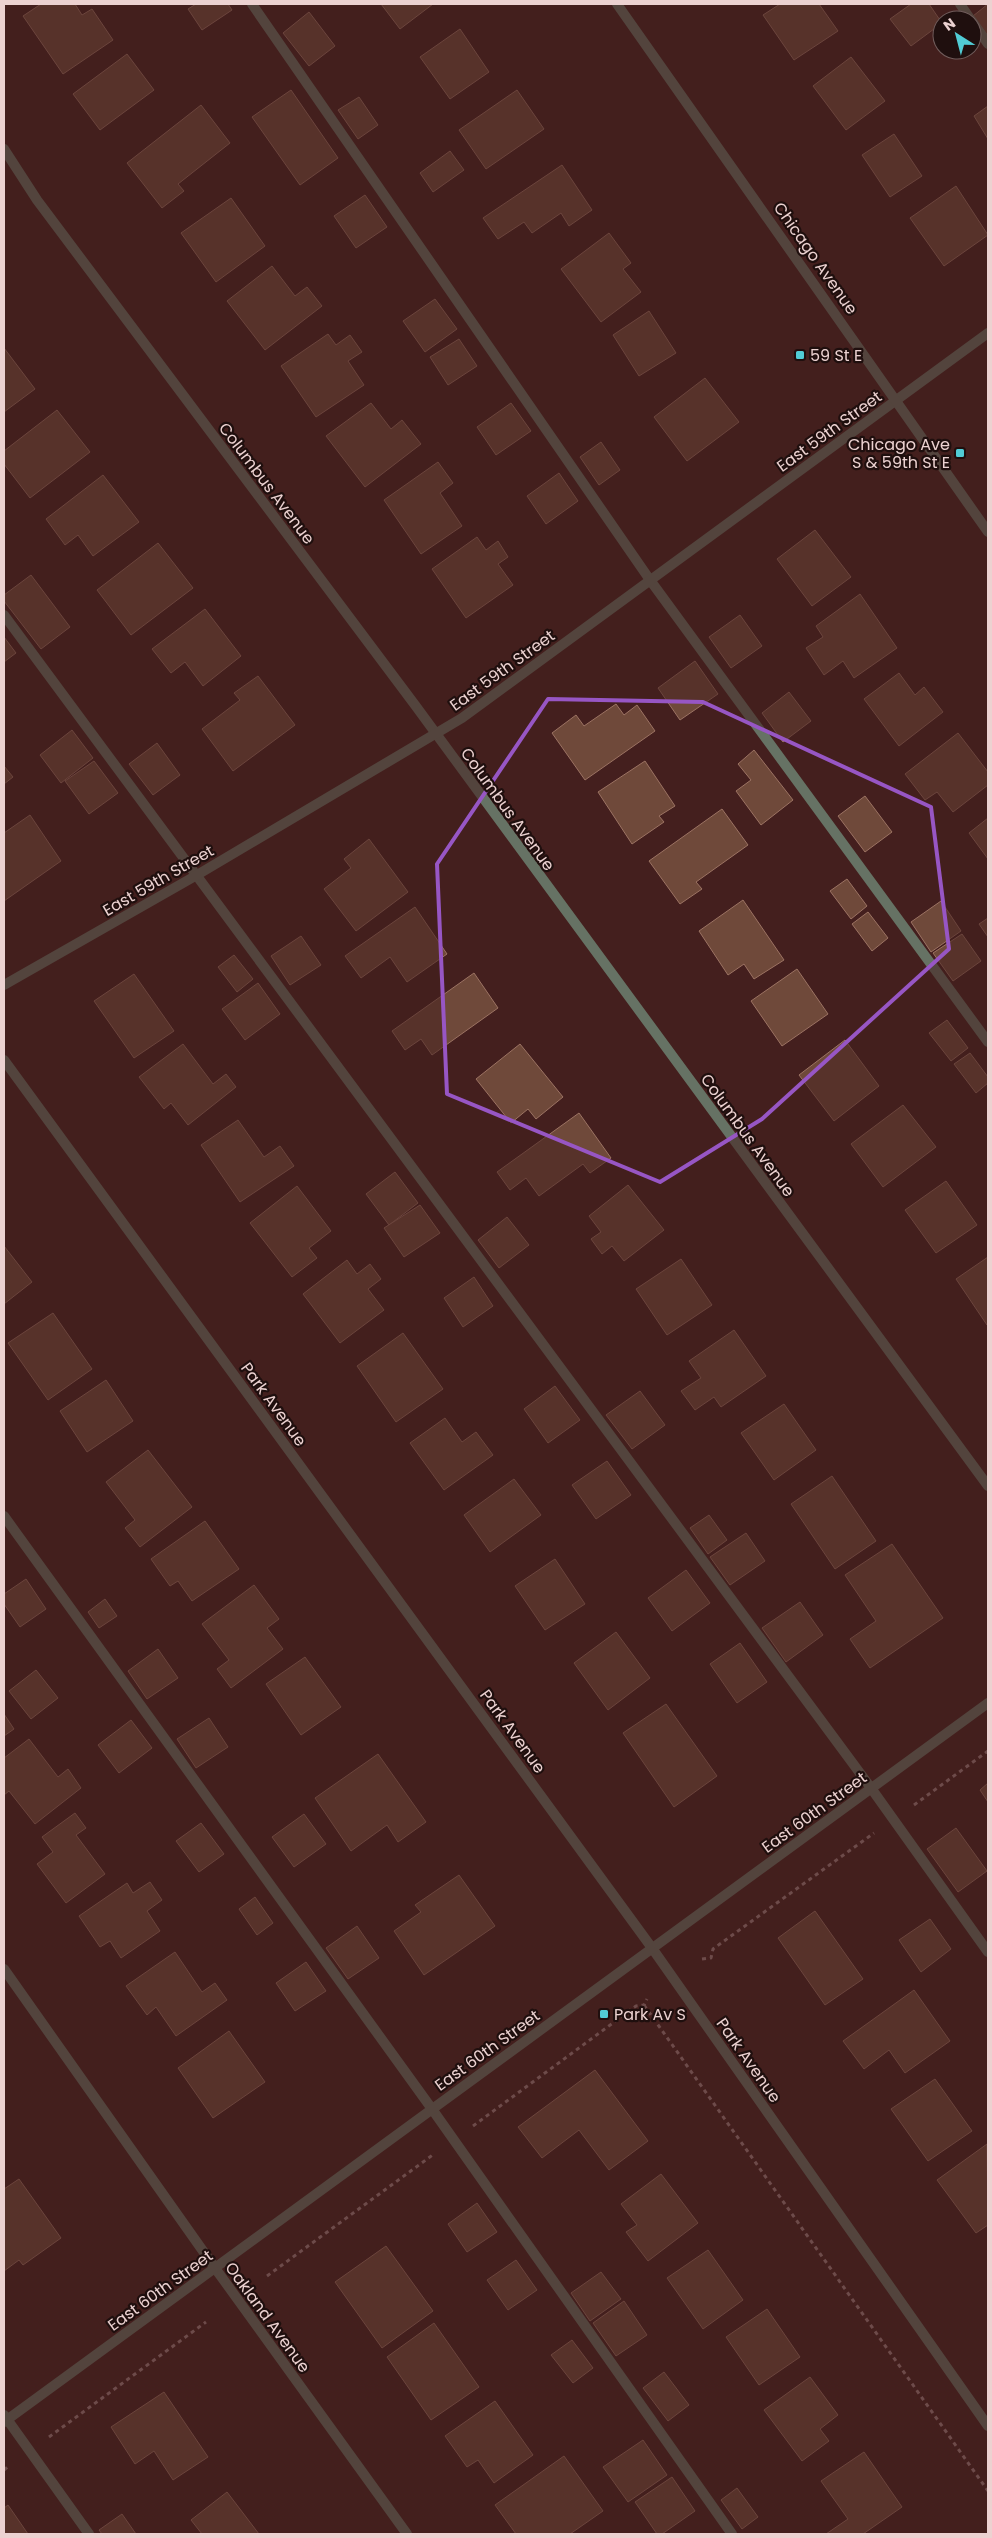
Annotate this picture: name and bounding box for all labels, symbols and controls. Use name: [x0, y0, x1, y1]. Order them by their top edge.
north arrow: [932, 10, 982, 60]
text: N: [939, 13, 959, 36]
street label: Chicago Avenue: [768, 197, 863, 319]
place label: 59 St E: [810, 344, 862, 367]
marker: 59 St E: [794, 349, 806, 361]
street label: East 59th Street: [772, 385, 887, 477]
street label: Columbus Avenue: [213, 418, 320, 549]
place label: Chicago Ave S & 59th St E: [848, 433, 950, 474]
marker: Chicago Ave S & 59th St E: [954, 447, 966, 459]
street label: East 59th Street: [445, 624, 560, 716]
street label: Columbus Avenue: [455, 743, 560, 876]
street label: East 59th Street: [98, 839, 218, 922]
street label: Columbus Avenue: [695, 1069, 800, 1202]
street label: Park Avenue: [235, 1358, 312, 1451]
street label: Park Avenue: [474, 1685, 551, 1778]
street label: East 60th Street: [757, 1766, 872, 1858]
place label: Park Av S: [614, 2003, 686, 2026]
street label: East 60th Street: [430, 2004, 545, 2096]
marker: Park Av S: [598, 2008, 610, 2020]
street label: Park Avenue: [711, 2013, 786, 2107]
street label: East 60th Street: [103, 2244, 218, 2336]
street label: Oakland Avenue: [220, 2257, 316, 2377]

